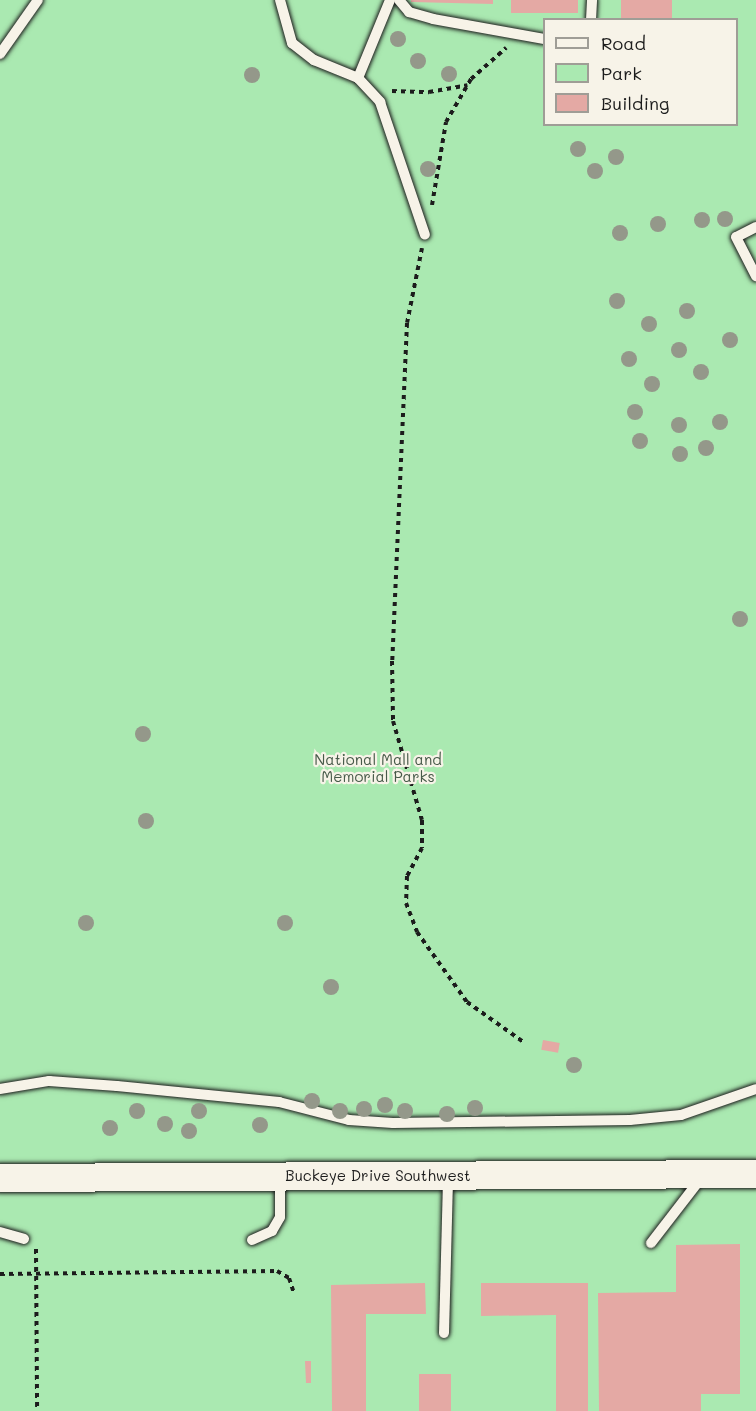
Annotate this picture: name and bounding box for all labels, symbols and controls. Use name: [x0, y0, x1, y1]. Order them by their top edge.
legend: [543, 18, 738, 126]
text: Road: [601, 31, 646, 55]
text: Park: [601, 61, 642, 85]
text: Building: [601, 91, 669, 115]
park label: National Mall and Memorial Parks: [314, 750, 442, 785]
street label: Buckeye Drive Southwest: [285, 1167, 471, 1185]

